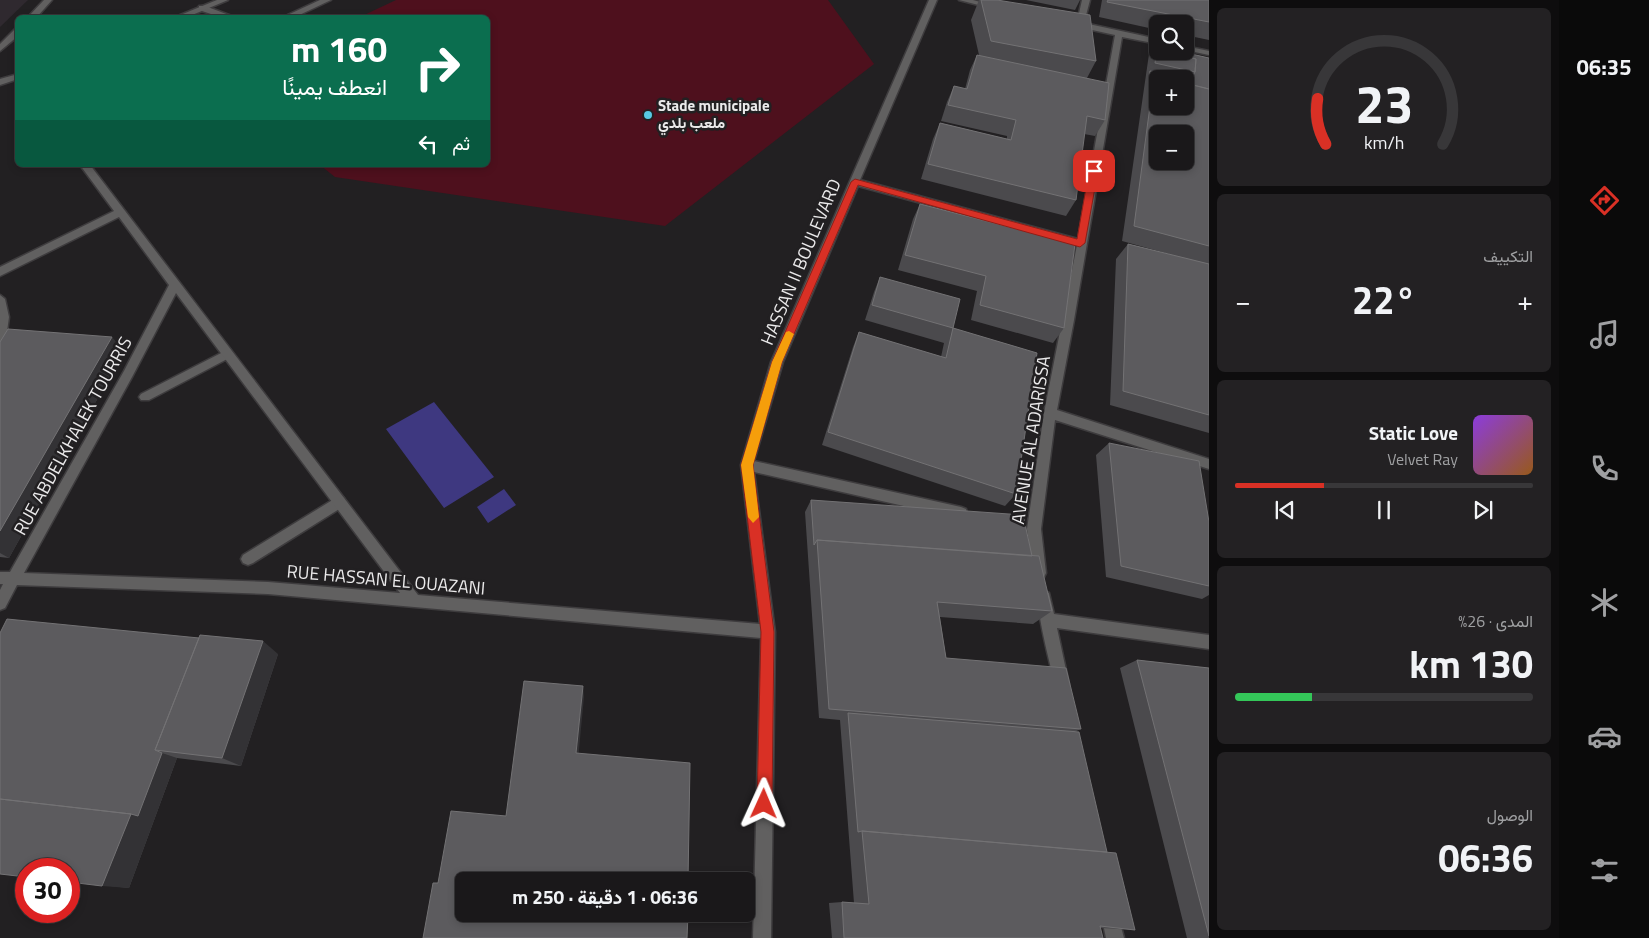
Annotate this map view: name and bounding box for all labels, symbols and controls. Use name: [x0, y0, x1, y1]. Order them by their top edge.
map controls: [1149, 15, 1194, 170]
button: search: [1149, 15, 1194, 60]
text: 160 m: [291, 22, 387, 76]
icon: right: [405, 35, 470, 100]
text: 06:35: [1577, 50, 1631, 84]
text: 23: [1355, 64, 1413, 143]
text: انعطف يمينًا: [282, 70, 387, 104]
button: +: [1149, 70, 1194, 115]
place label: Stade municipale ملعب بلدي: [658, 94, 770, 136]
marker: Stade municipale ملعب بلدي: [642, 109, 654, 121]
button: −: [1149, 125, 1194, 170]
text: ثم: [452, 128, 470, 157]
text: km/h: [1364, 129, 1404, 156]
icon: left: [414, 130, 442, 158]
pin: [1073, 150, 1115, 192]
icon: arrive: [1080, 157, 1108, 185]
street label: HASSAN II BOULEVARD: [753, 174, 848, 349]
icon: directions: [1587, 183, 1622, 218]
text: التكييف: [1483, 244, 1533, 268]
text: 22°: [1352, 271, 1416, 329]
text: −: [1235, 279, 1251, 322]
text: +: [1517, 279, 1533, 322]
icon: music: [1587, 317, 1622, 352]
street label: RUE ABDELKHALEK TOURRIS: [7, 332, 139, 540]
street label: AVENUE AL ADARISSA: [1004, 354, 1057, 526]
text: Static Love: [1369, 418, 1458, 447]
text: Velvet Ray: [1387, 447, 1458, 471]
icon: phone: [1587, 451, 1622, 486]
icon: previous: [1271, 496, 1299, 524]
icon: pause: [1370, 496, 1398, 524]
icon: next: [1469, 496, 1497, 524]
street label: RUE HASSAN EL OUAZANI: [286, 557, 486, 602]
icon: climate: [1587, 585, 1622, 620]
text: المدى · 26%: [1458, 609, 1533, 633]
text: 130 km: [1409, 635, 1533, 693]
icon: car: [1587, 719, 1622, 754]
position arrow: [737, 777, 789, 829]
text: الوصول: [1487, 803, 1533, 827]
text: 06:36: [1438, 829, 1533, 887]
icon: filters: [1587, 853, 1622, 888]
speed limit sign: 30: [15, 858, 80, 923]
text: 06:36 · 1 دقيقة · 250 m: [512, 882, 698, 911]

